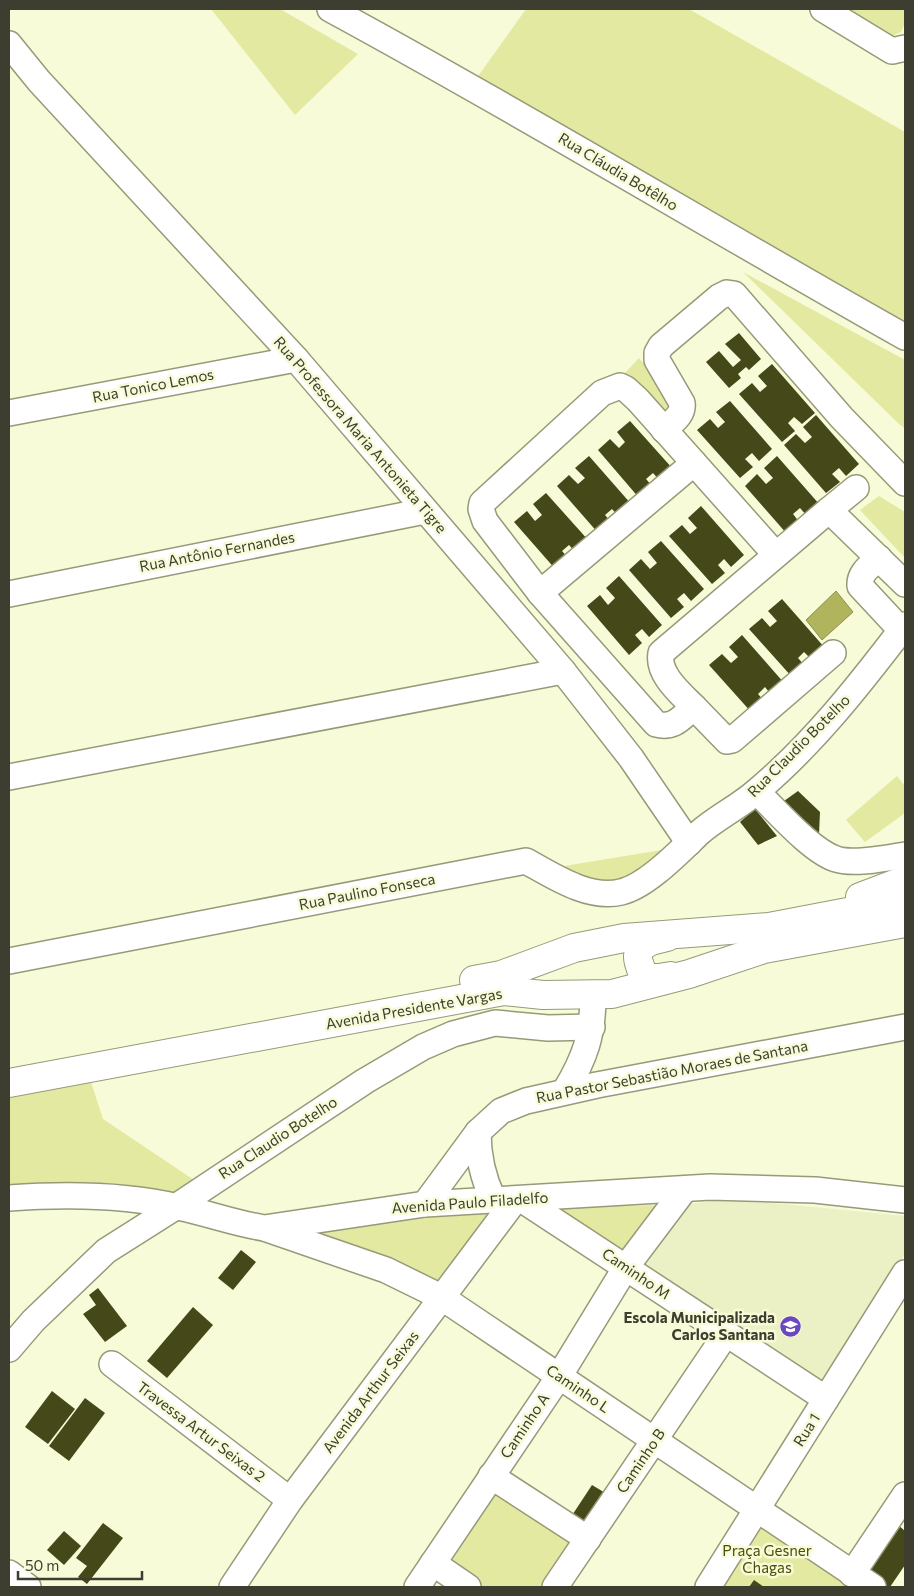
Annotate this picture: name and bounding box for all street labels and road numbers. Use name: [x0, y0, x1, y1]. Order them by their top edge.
street label: Rua Cláudia Botêlho: [555, 128, 682, 214]
street label: Rua Professora Maria Antonieta Tigre: [270, 332, 451, 536]
street label: Rua Tonico Lemos: [91, 364, 215, 406]
street label: Rua Antônio Fernandes: [138, 527, 296, 575]
street label: Rua Claudio Botelho: [743, 690, 853, 800]
street label: Rua Paulino Fonseca: [297, 869, 437, 913]
street label: Avenida Presidente Vargas: [324, 984, 504, 1032]
street label: Rua Pastor Sebastião Moraes de Santana: [534, 1036, 809, 1106]
street label: Rua Claudio Botelho: [215, 1092, 340, 1182]
street label: Avenida Paulo Filadelfo: [391, 1188, 549, 1216]
street label: Caminho M: [599, 1244, 674, 1303]
street label: Avenida Arthur Seixas: [318, 1327, 422, 1456]
street label: Caminho L: [543, 1360, 614, 1416]
street label: Travessa Artur Seixas 2: [134, 1377, 269, 1485]
street label: Caminho A: [496, 1390, 552, 1461]
street label: Rua 1: [789, 1410, 823, 1449]
street label: Caminho B: [612, 1425, 668, 1496]

